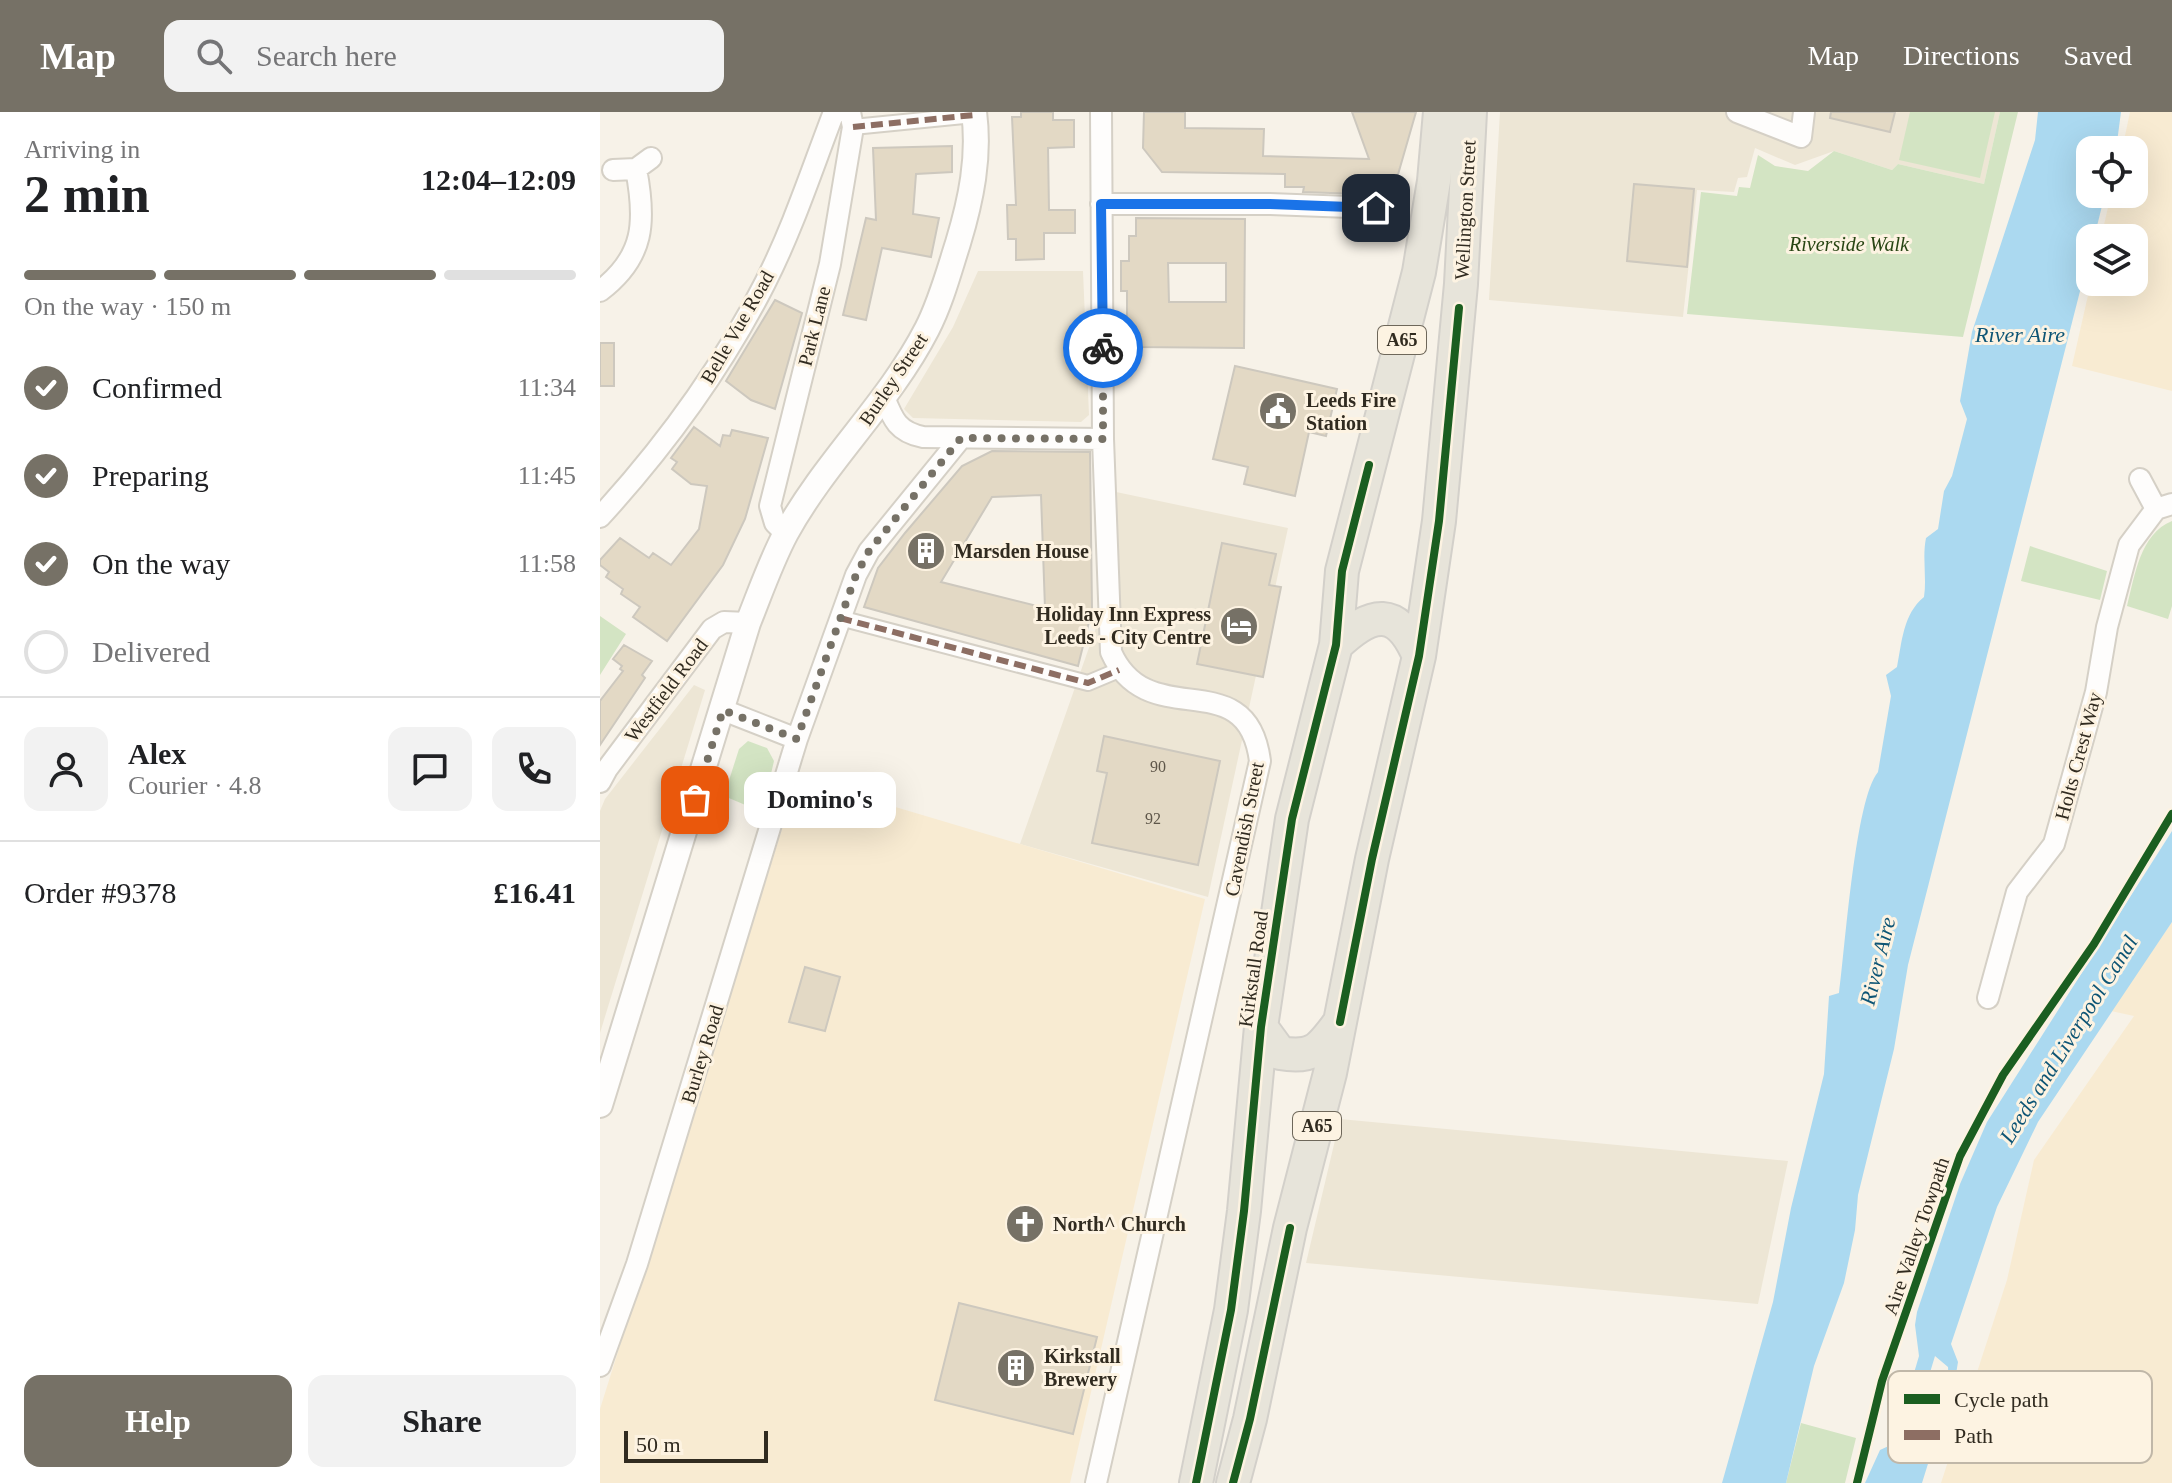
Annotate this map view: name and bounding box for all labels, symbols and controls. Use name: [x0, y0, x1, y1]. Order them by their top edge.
search box: [164, 20, 724, 92]
icon: search: [192, 34, 236, 78]
text: Map: [40, 35, 116, 77]
text: Search here: [256, 39, 397, 72]
text: Map: [1808, 40, 1859, 71]
text: Directions: [1903, 40, 2020, 71]
text: Saved: [2064, 40, 2132, 71]
text: Arriving in: [24, 135, 140, 164]
map controls: [2076, 136, 2148, 296]
button: locate: [2076, 136, 2148, 208]
street label: Wellington Street: [1450, 139, 1481, 281]
text: 12:04–12:09: [421, 163, 576, 196]
text: 2 min: [24, 166, 150, 223]
pin: [1342, 174, 1410, 242]
icon: home: [1354, 186, 1398, 230]
button: layers: [2076, 224, 2148, 296]
park label: Riverside Walk: [1788, 233, 1910, 255]
street label: Belle Vue Road: [696, 267, 778, 387]
street label: Park Lane: [793, 284, 835, 368]
text: On the way · 150 m: [24, 292, 231, 321]
courier: [1063, 308, 1143, 388]
water label: River Aire: [1974, 322, 2065, 347]
icon: bike: [1081, 326, 1125, 370]
road number: A65: [1378, 326, 1426, 354]
street label: Burley Street: [854, 329, 933, 430]
icon: check: [24, 366, 68, 410]
text: Confirmed: [92, 371, 222, 404]
text: 11:34: [518, 373, 576, 402]
place label: Leeds Fire Station: [1306, 389, 1396, 434]
public building icon: Leeds Fire Station: [1257, 390, 1299, 432]
icon: check: [24, 454, 68, 498]
text: Preparing: [92, 459, 209, 492]
text: 11:45: [518, 461, 576, 490]
building icon: Marsden House: [905, 530, 947, 572]
place label: Marsden House: [954, 540, 1089, 562]
icon: check: [24, 542, 68, 586]
text: On the way: [92, 547, 230, 580]
text: 11:58: [518, 549, 576, 578]
place label: Holiday Inn Express Leeds - City Centre: [1036, 603, 1211, 649]
hotel icon: Holiday Inn Express Leeds - City Centre: [1218, 605, 1260, 647]
street label: Westfield Road: [620, 634, 712, 746]
text: Delivered: [92, 635, 210, 668]
street label: Holts Crest Way: [2050, 690, 2107, 823]
button: person: [24, 727, 108, 811]
button: chat: [388, 727, 472, 811]
button: phone: [492, 727, 576, 811]
text: Alex: [128, 737, 186, 770]
house number: 90: [1150, 758, 1166, 775]
street label: Cavendish Street: [1220, 760, 1268, 898]
pin: [661, 766, 729, 834]
text: Courier · 4.8: [128, 771, 262, 800]
callout: Domino's: [743, 772, 895, 828]
icon: bag: [673, 778, 717, 822]
text: Domino's: [767, 785, 873, 814]
house number: 92: [1145, 810, 1161, 827]
text: Order #9378: [24, 876, 176, 909]
text: £16.41: [494, 876, 576, 909]
street label: Kirkstall Road: [1234, 909, 1272, 1029]
water label: River Aire: [1854, 914, 1901, 1009]
water label: Leeds and Liverpool Canal: [1994, 931, 2143, 1149]
street label: Burley Road: [677, 1002, 728, 1106]
road number: A65: [1293, 1112, 1341, 1140]
street label: Aire Valley Towpath: [1879, 1154, 1954, 1318]
church icon: North^ Church: [1004, 1203, 1046, 1245]
place label: North^ Church: [1053, 1213, 1186, 1235]
place label: Kirkstall Brewery: [1044, 1345, 1121, 1391]
building icon: Kirkstall Brewery: [995, 1347, 1037, 1389]
legend: [1888, 1371, 2152, 1463]
button: Help: [24, 1375, 292, 1467]
button: Share: [308, 1375, 576, 1467]
text: Cycle path: [1954, 1387, 2049, 1412]
text: Path: [1954, 1423, 1993, 1448]
scale bar: [624, 1427, 768, 1463]
text: 50 m: [636, 1432, 681, 1457]

